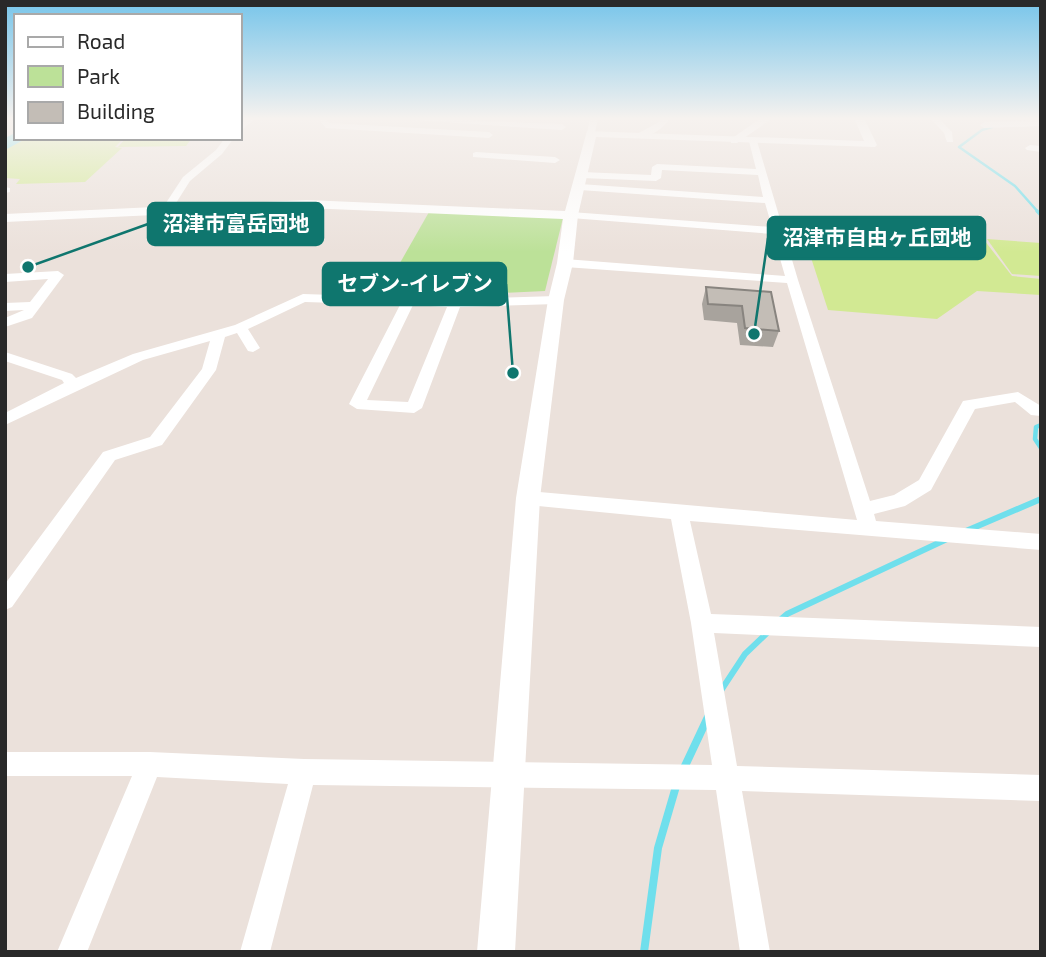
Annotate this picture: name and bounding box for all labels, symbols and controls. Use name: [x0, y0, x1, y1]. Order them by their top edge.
legend: [14, 14, 242, 140]
text: Road: [77, 28, 125, 53]
text: Park: [77, 63, 120, 88]
text: Building: [77, 98, 155, 123]
callout: 沼津市富岳団地: [148, 203, 323, 245]
text: 沼津市富岳団地: [163, 210, 310, 235]
callout: 沼津市自由ヶ丘団地: [768, 217, 985, 259]
text: 沼津市自由ヶ丘団地: [783, 224, 972, 249]
callout: セブン-イレブン: [323, 263, 506, 305]
text: セブン-イレブン: [337, 270, 493, 295]

